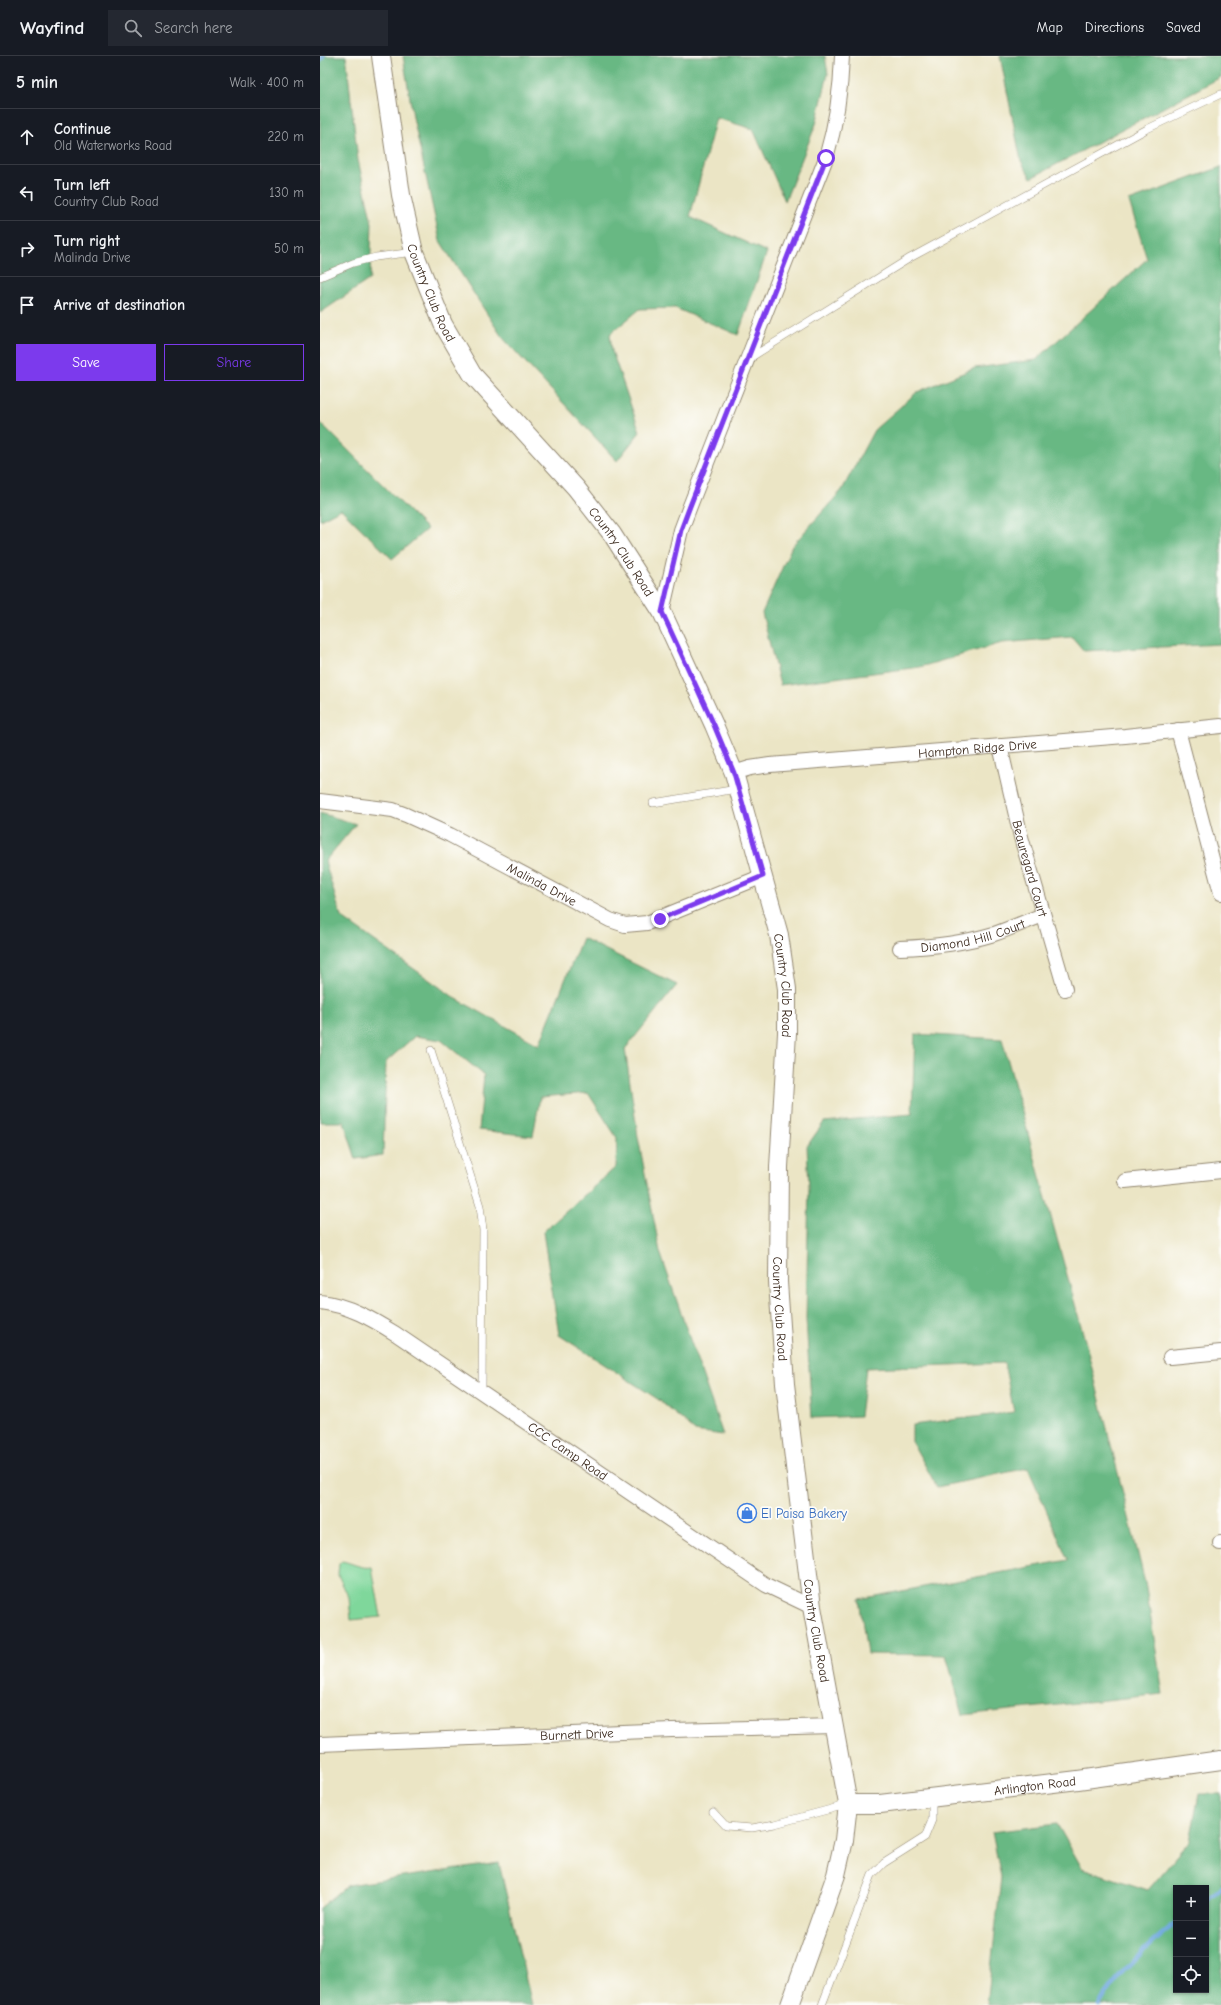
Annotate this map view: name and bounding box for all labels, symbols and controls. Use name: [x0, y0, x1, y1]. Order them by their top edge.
search box: [108, 10, 388, 46]
text: Wayfind: [20, 17, 84, 39]
icon: search: [122, 17, 144, 39]
text: Search here: [154, 19, 233, 37]
text: Map: [1036, 19, 1063, 36]
text: Directions: [1085, 19, 1144, 36]
text: Saved: [1166, 19, 1201, 36]
text: 5 min: [16, 73, 58, 92]
text: Walk · 400 m: [230, 75, 304, 90]
text: Continue: [54, 120, 111, 138]
icon: ahead: [16, 126, 38, 148]
text: 220 m: [267, 129, 304, 144]
text: Old Waterworks Road: [54, 138, 172, 153]
route start: [817, 149, 835, 167]
text: Turn left: [54, 176, 110, 194]
icon: left: [16, 182, 38, 204]
text: 130 m: [269, 185, 304, 200]
text: Country Club Road: [54, 194, 159, 209]
text: Turn right: [54, 232, 120, 250]
icon: right: [16, 238, 38, 260]
text: 50 m: [274, 241, 304, 256]
street label: Country Club Road: [404, 242, 459, 344]
text: Malinda Drive: [54, 250, 131, 265]
icon: arrive: [16, 294, 38, 316]
text: Arrive at destination: [54, 296, 185, 314]
button: Save: [16, 344, 156, 381]
button: Share: [164, 344, 304, 381]
street label: Country Club Road: [586, 504, 657, 599]
street label: Hampton Ridge Drive: [918, 736, 1038, 761]
street label: Beauregard Court: [1009, 819, 1051, 920]
street label: Malinda Drive: [504, 860, 580, 909]
route end: [651, 910, 669, 928]
street label: Diamond Hill Court: [920, 915, 1028, 955]
street label: Country Club Road: [771, 932, 794, 1038]
street label: Country Club Road: [770, 1257, 790, 1362]
street label: CCC Camp Road: [525, 1419, 610, 1483]
shop icon: El Paisa Bakery: [736, 1502, 758, 1524]
place label: El Paisa Bakery: [761, 1506, 847, 1521]
street label: Country Club Road: [801, 1578, 833, 1684]
street label: Burnett Drive: [540, 1725, 614, 1743]
street label: Arlington Road: [993, 1773, 1077, 1798]
map controls: [1173, 1885, 1209, 1993]
button: +: [1173, 1885, 1209, 1921]
button: −: [1173, 1921, 1209, 1957]
button: locate: [1173, 1957, 1209, 1993]

